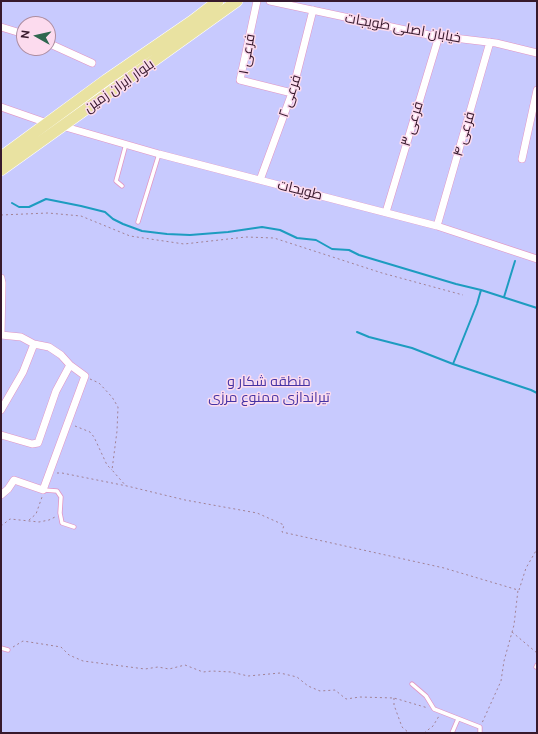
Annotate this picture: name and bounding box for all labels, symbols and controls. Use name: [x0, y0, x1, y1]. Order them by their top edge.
street label: خیابان اصلی طویجات: [344, 10, 462, 46]
north arrow: [16, 16, 56, 56]
text: N: [19, 29, 32, 40]
street label: فرعی ۱: [235, 32, 259, 76]
street label: بلوار ایران زمین: [81, 56, 157, 116]
street label: فرعی ۲: [275, 72, 305, 120]
street label: فرعی ۳: [397, 99, 427, 149]
street label: فرعی ۴: [450, 110, 478, 158]
street label: طویجات: [276, 176, 324, 204]
park label: منطقه شکار و تیراندازی ممنوع مرزی: [208, 374, 330, 406]

